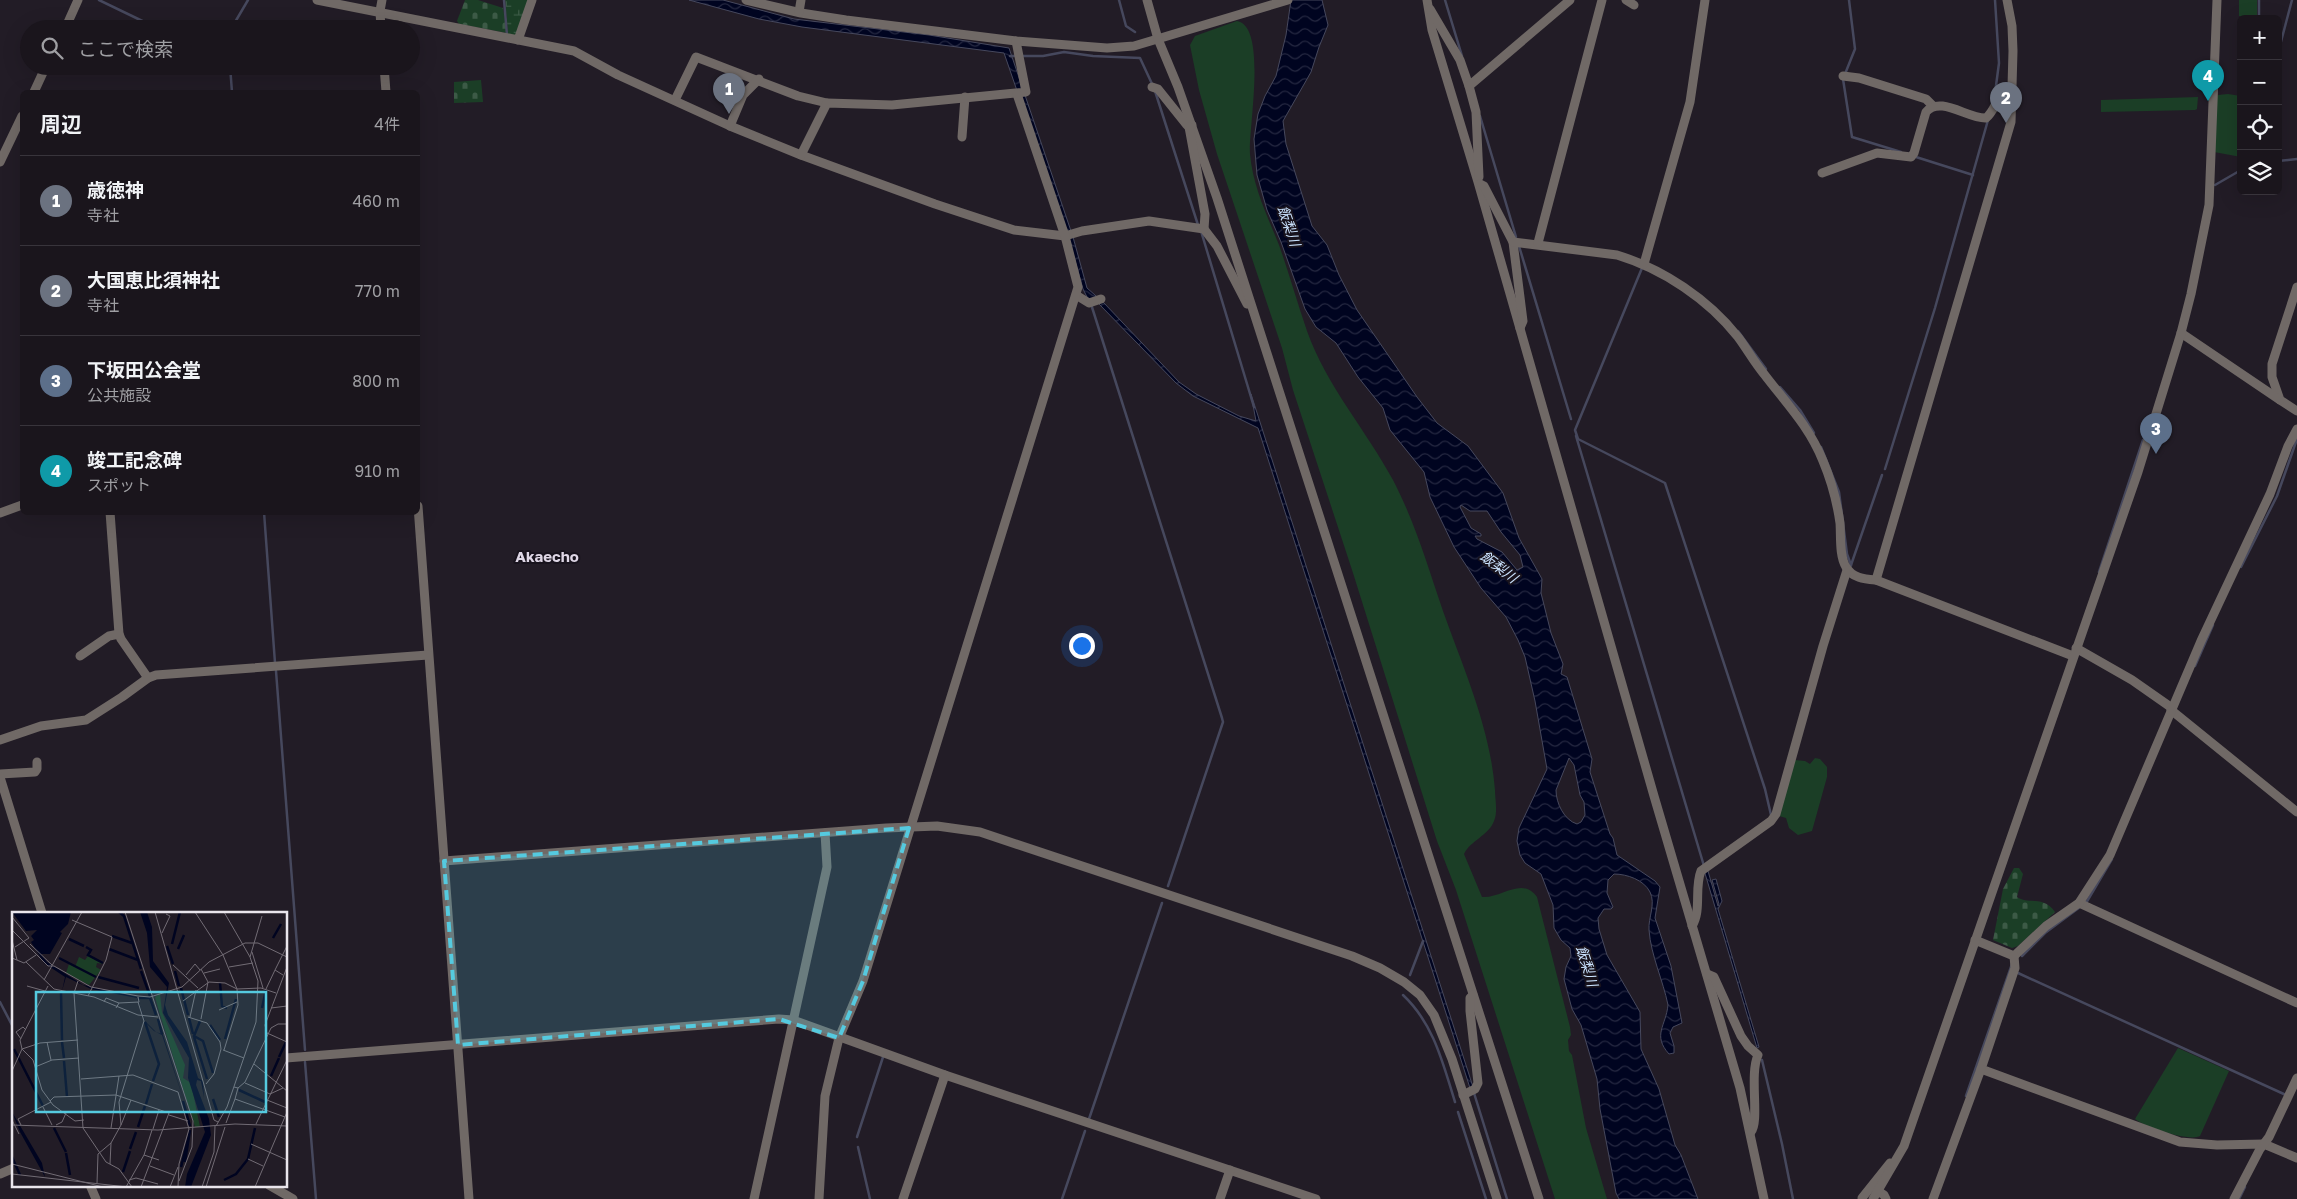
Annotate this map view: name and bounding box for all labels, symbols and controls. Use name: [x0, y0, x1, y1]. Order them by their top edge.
map controls: [2237, 15, 2282, 195]
button: +: [2237, 15, 2282, 60]
search box: [20, 20, 420, 75]
icon: search: [38, 34, 66, 62]
text: ここで検索: [78, 37, 173, 60]
pin: 4: [2192, 60, 2224, 101]
button: −: [2237, 60, 2282, 105]
pin: 1: [713, 73, 745, 114]
pin: 2: [1990, 82, 2022, 123]
button: locate: [2237, 105, 2282, 150]
text: 周辺: [40, 111, 82, 137]
text: 4件: [374, 114, 400, 134]
button: layers: [2237, 150, 2282, 195]
text: 歳徳神: [87, 178, 144, 201]
text: 1: [52, 191, 60, 211]
text: 460 m: [352, 191, 400, 211]
water label: 飯梨川: [1275, 203, 1305, 250]
text: 寺社: [87, 205, 119, 225]
text: 大国恵比須神社: [87, 268, 220, 291]
text: 2: [51, 281, 61, 301]
text: 770 m: [355, 281, 400, 301]
text: 寺社: [87, 295, 119, 315]
text: 下坂田公会堂: [87, 358, 201, 381]
text: 3: [51, 371, 61, 391]
text: 800 m: [352, 371, 400, 391]
text: 公共施設: [87, 385, 151, 405]
pin: 3: [2140, 413, 2172, 454]
text: 竣工記念碑: [87, 448, 182, 471]
text: 4: [51, 461, 61, 481]
text: 910 m: [354, 461, 400, 481]
text: スポット: [87, 475, 151, 495]
district label: Akaecho: [515, 547, 579, 565]
water label: 飯梨川: [1477, 547, 1523, 587]
your location: [1069, 633, 1095, 659]
inset map: [12, 912, 288, 1186]
water label: 飯梨川: [1573, 943, 1602, 990]

